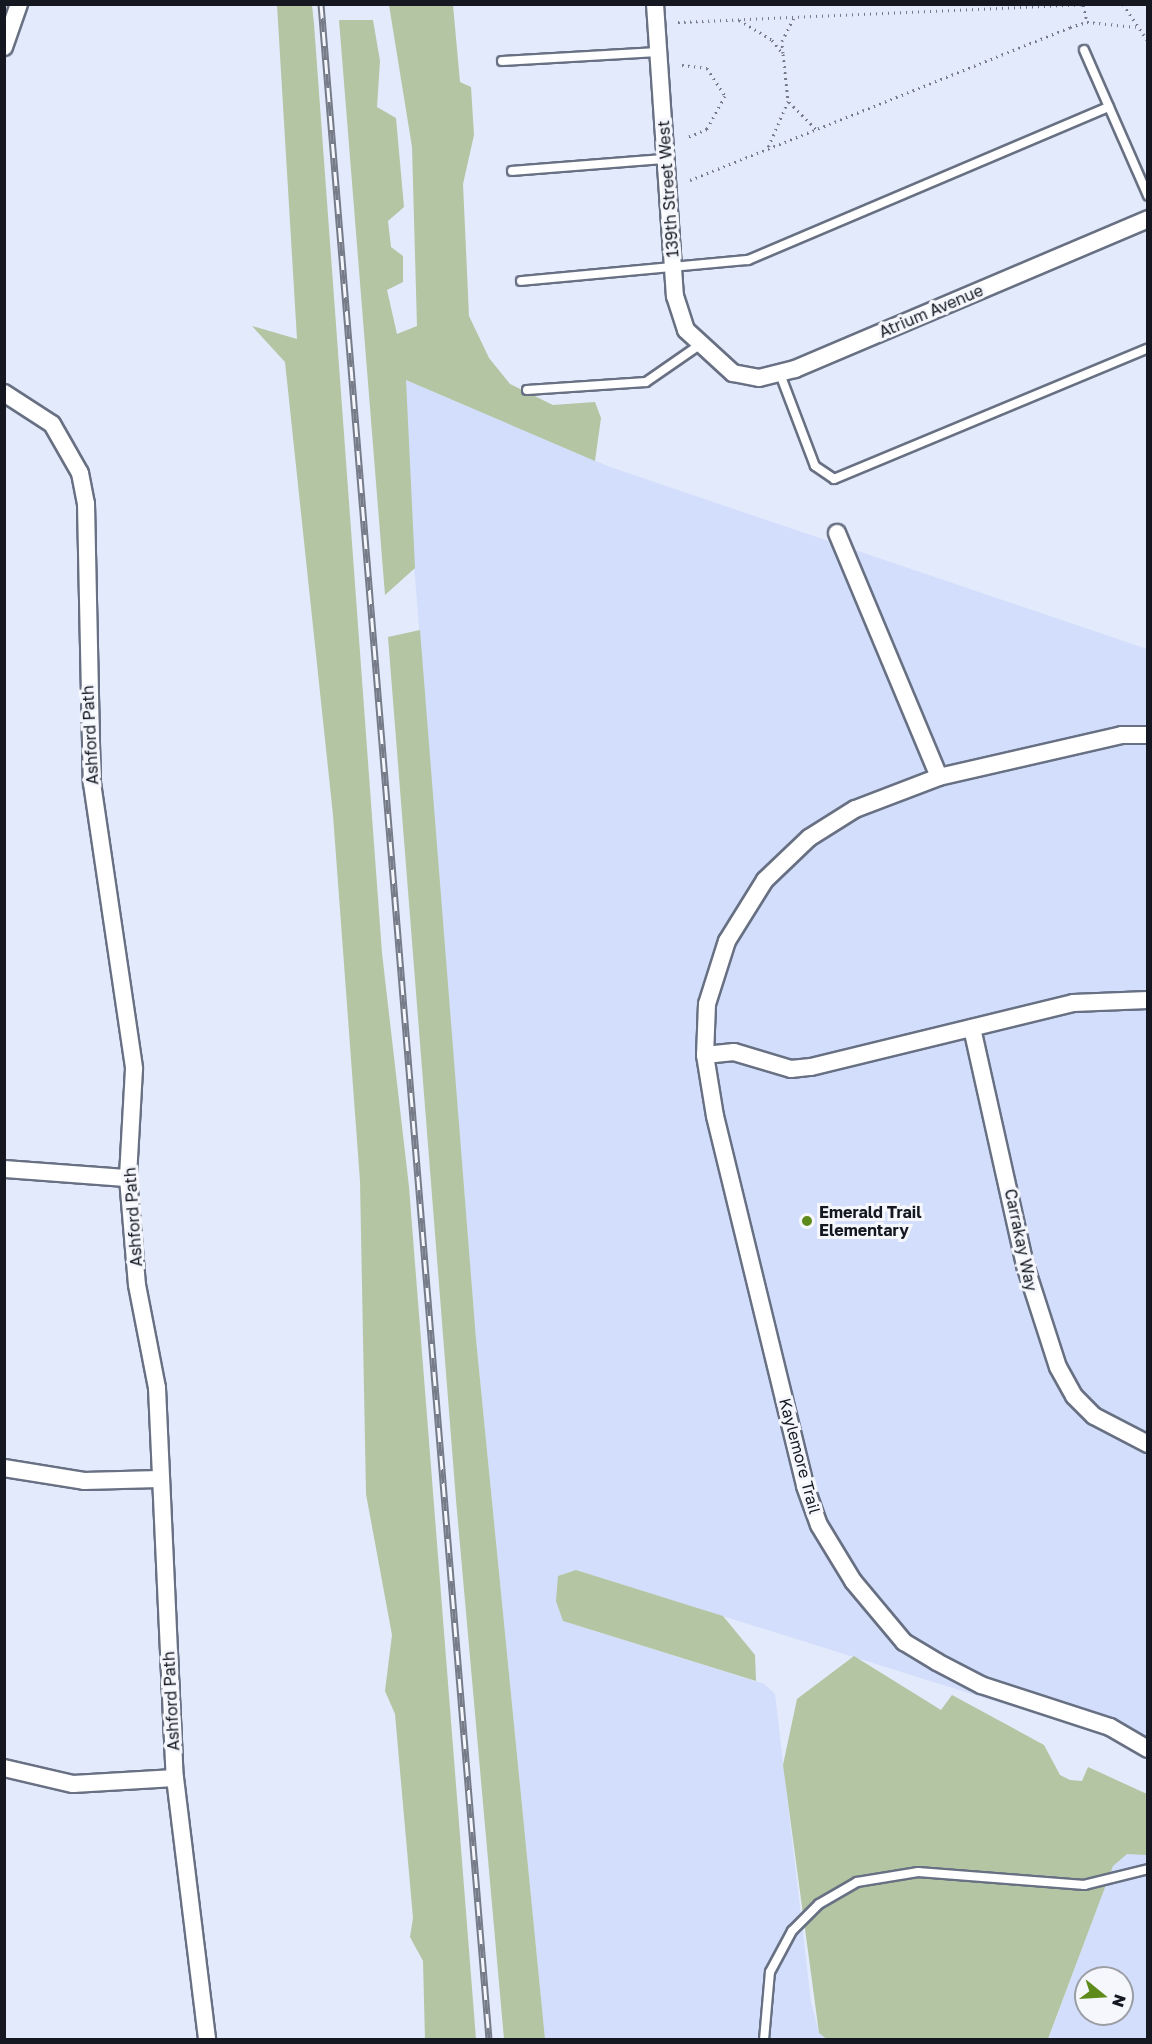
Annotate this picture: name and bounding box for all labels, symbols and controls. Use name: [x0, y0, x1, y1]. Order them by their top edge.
street label: 139th Street West: [654, 120, 682, 258]
street label: Atrium Avenue: [876, 280, 986, 342]
street label: Ashford Path: [78, 685, 102, 785]
street label: Ashford Path: [120, 1167, 146, 1267]
street label: Carrakay Way: [1001, 1187, 1041, 1293]
place label: Emerald Trail Elementary: [819, 1202, 922, 1240]
marker: Emerald Trail Elementary: [800, 1214, 814, 1228]
street label: Kaylemore Trail: [775, 1396, 825, 1516]
street label: Ashford Path: [159, 1651, 183, 1751]
north arrow: [1074, 1966, 1134, 2026]
text: N: [1108, 1992, 1131, 2010]

